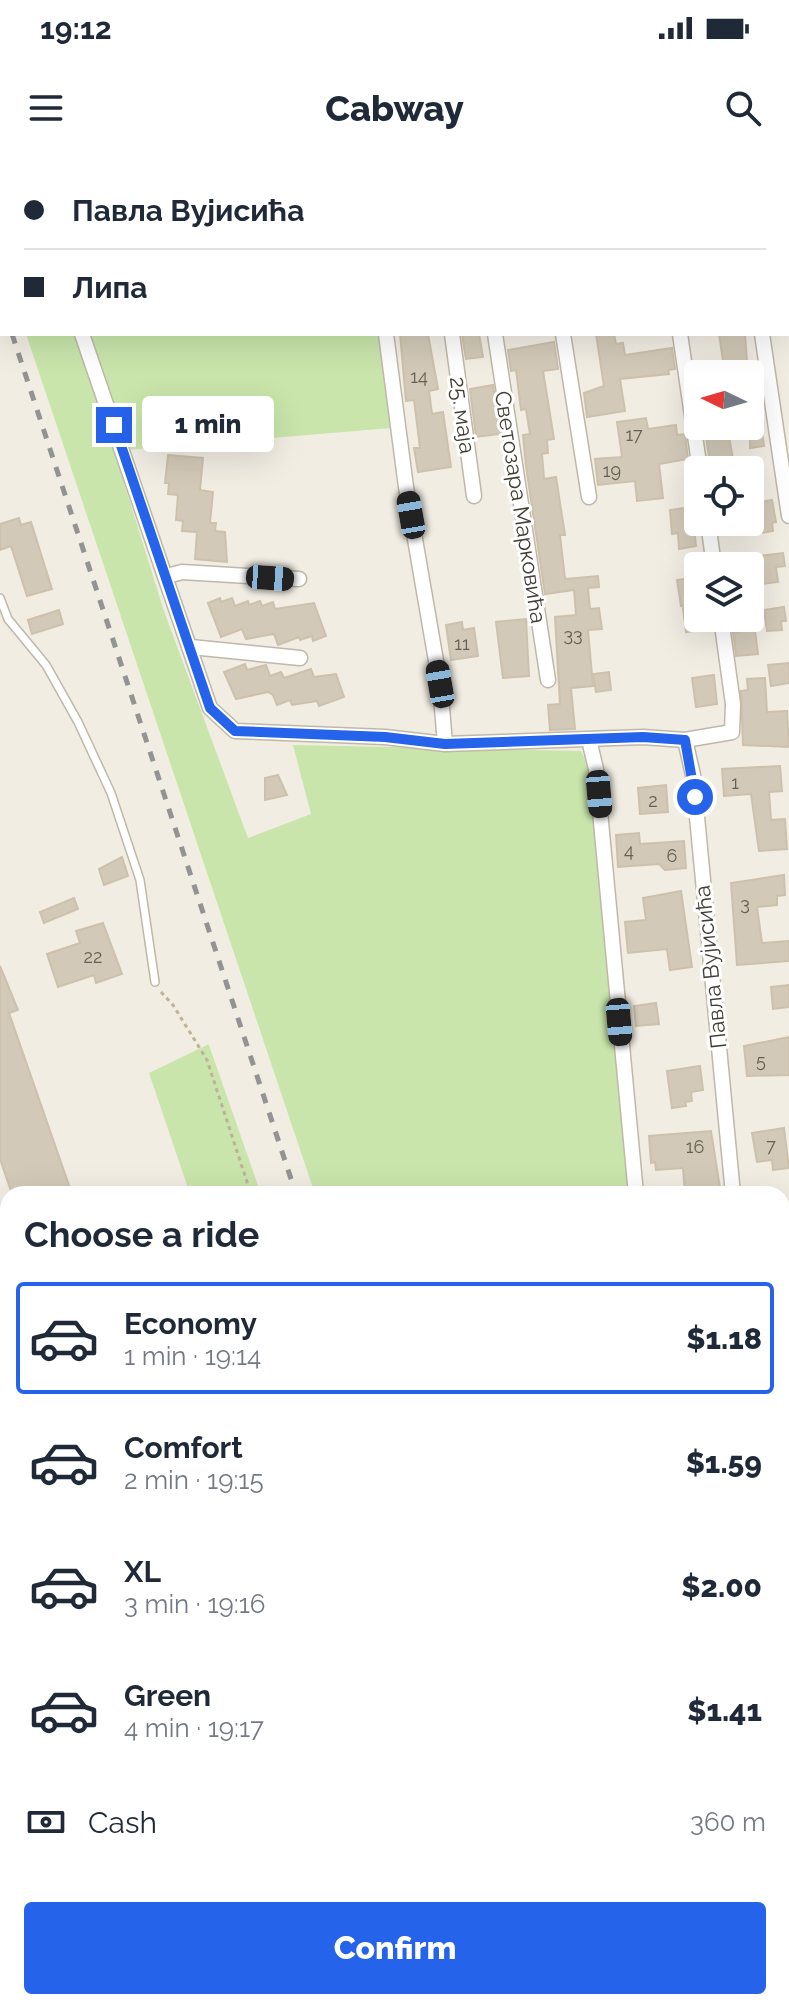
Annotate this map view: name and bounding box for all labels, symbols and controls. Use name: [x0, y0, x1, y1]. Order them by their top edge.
text: 19:12: [40, 11, 112, 46]
icon: menu: [24, 86, 68, 130]
icon: search: [721, 86, 765, 130]
text: Cabway: [325, 87, 464, 129]
text: Павла Вујисића: [72, 193, 304, 228]
text: Липа: [72, 270, 148, 305]
north arrow: [684, 360, 764, 440]
map controls: [684, 360, 764, 632]
house number: 14: [410, 366, 428, 387]
street label: 25. маја: [445, 375, 481, 455]
street label: Светозара Марковића: [490, 389, 552, 625]
callout: 1 min: [142, 397, 274, 453]
route end: [96, 407, 132, 443]
text: 1 min: [175, 409, 241, 439]
house number: 17: [625, 424, 643, 445]
button: locate: [684, 456, 764, 536]
house number: 19: [603, 460, 621, 481]
car: [395, 489, 427, 541]
button: layers: [684, 552, 764, 632]
car: [245, 564, 295, 592]
house number: 33: [563, 624, 583, 645]
house number: 11: [454, 633, 470, 654]
car: [424, 658, 456, 710]
car: [585, 769, 613, 819]
house number: 1: [731, 772, 739, 793]
route start: [677, 779, 713, 815]
house number: 2: [648, 790, 658, 811]
house number: 4: [624, 840, 634, 861]
house number: 6: [667, 845, 678, 866]
street label: Павла Вујисића: [688, 884, 732, 1050]
house number: 3: [740, 893, 750, 914]
house number: 22: [84, 946, 102, 967]
car: [605, 997, 633, 1047]
house number: 5: [756, 1050, 766, 1071]
house number: 7: [766, 1135, 776, 1156]
house number: 16: [686, 1136, 704, 1157]
text: Choose a ride: [24, 1213, 259, 1255]
icon: car: [28, 1302, 100, 1374]
text: Economy: [124, 1306, 257, 1341]
text: $1.18: [686, 1321, 762, 1356]
text: 1 min · 19:14: [124, 1341, 261, 1371]
icon: car: [28, 1426, 100, 1498]
text: Comfort: [124, 1430, 243, 1465]
text: $1.59: [686, 1445, 762, 1480]
text: 2 min · 19:15: [124, 1465, 264, 1495]
icon: car: [28, 1550, 100, 1622]
text: XL: [124, 1554, 161, 1589]
text: $2.00: [681, 1569, 762, 1604]
text: 3 min · 19:16: [124, 1589, 265, 1619]
icon: car: [28, 1674, 100, 1746]
text: Green: [124, 1678, 211, 1713]
text: $1.41: [687, 1693, 762, 1728]
text: 4 min · 19:17: [124, 1713, 264, 1743]
icon: cash: [24, 1800, 68, 1844]
text: Cash: [88, 1805, 157, 1840]
text: 360 m: [690, 1807, 766, 1837]
button: Confirm: [24, 1902, 766, 1994]

